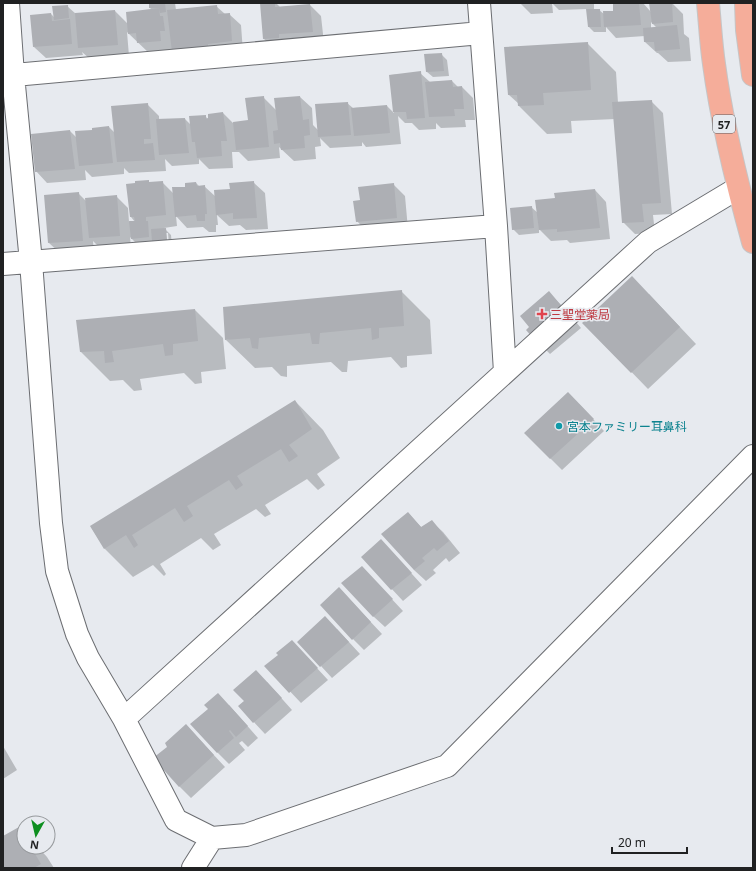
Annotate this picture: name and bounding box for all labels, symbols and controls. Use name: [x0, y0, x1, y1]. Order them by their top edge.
road number: 57: [713, 115, 735, 133]
place label: 三聖堂薬局: [550, 306, 610, 323]
marker: 三聖堂薬局: [537, 309, 547, 319]
place label: 宮本ファミリー耳鼻科: [567, 418, 687, 435]
marker: 宮本ファミリー耳鼻科: [554, 421, 564, 431]
north arrow: [16, 815, 56, 855]
scale bar: [612, 829, 687, 855]
text: 20 m: [618, 834, 646, 851]
text: N: [29, 837, 40, 853]

